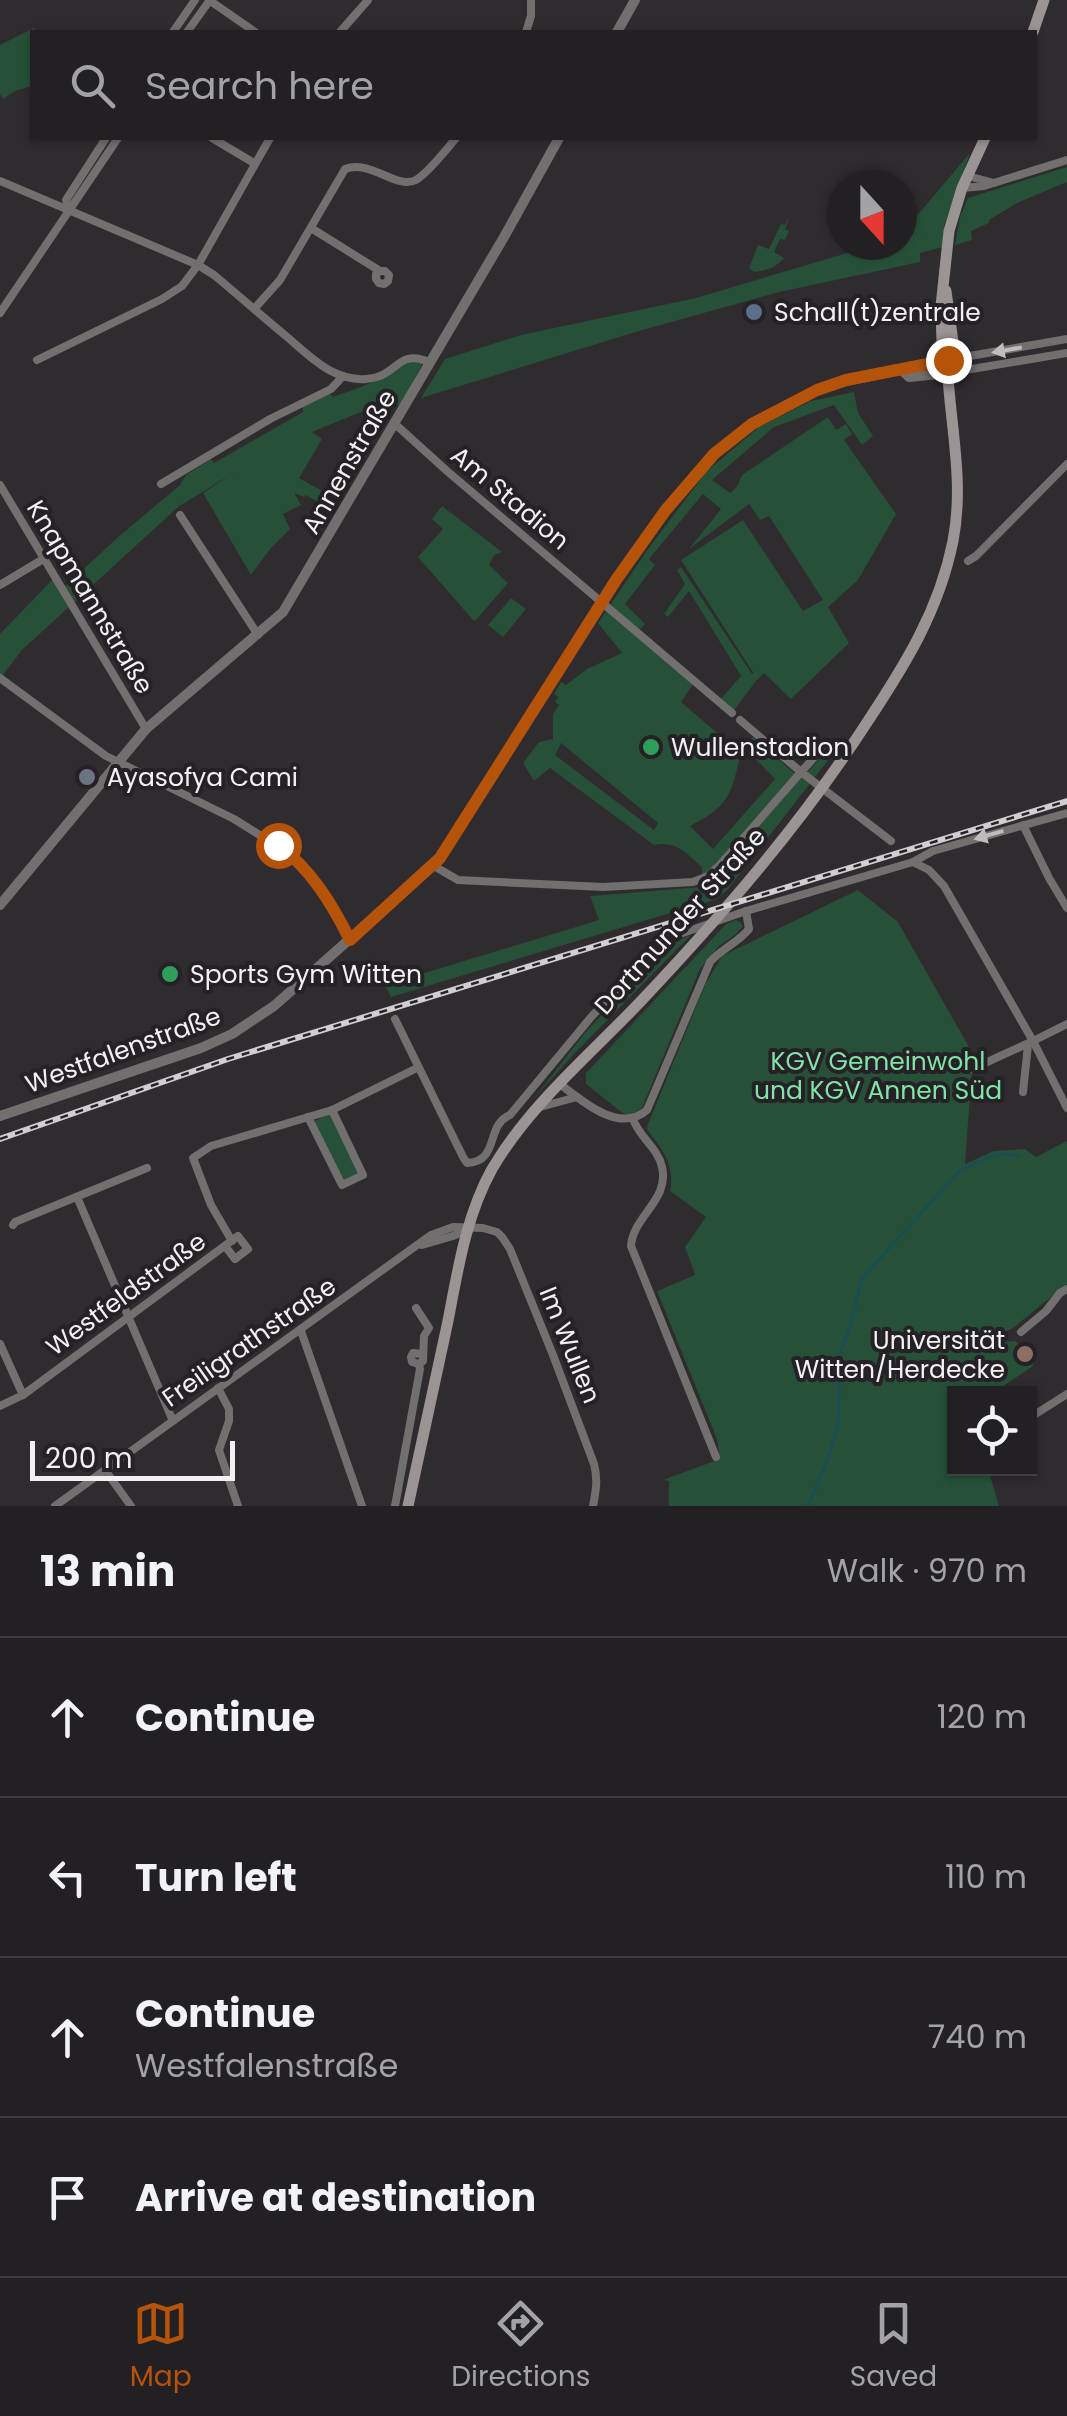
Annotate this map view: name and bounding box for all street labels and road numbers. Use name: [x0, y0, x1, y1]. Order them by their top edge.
street label: Annenstraße: [294, 383, 404, 541]
street label: Am Stadion: [443, 438, 577, 558]
street label: Knapmannstraße: [18, 494, 162, 700]
street label: Dortmunder Straße: [586, 820, 774, 1022]
street label: Westfalenstraße: [20, 998, 226, 1102]
street label: Westfeldstraße: [39, 1224, 213, 1364]
street label: Freiligrathstraße: [155, 1269, 343, 1415]
street label: Im Wullen: [531, 1282, 609, 1408]

